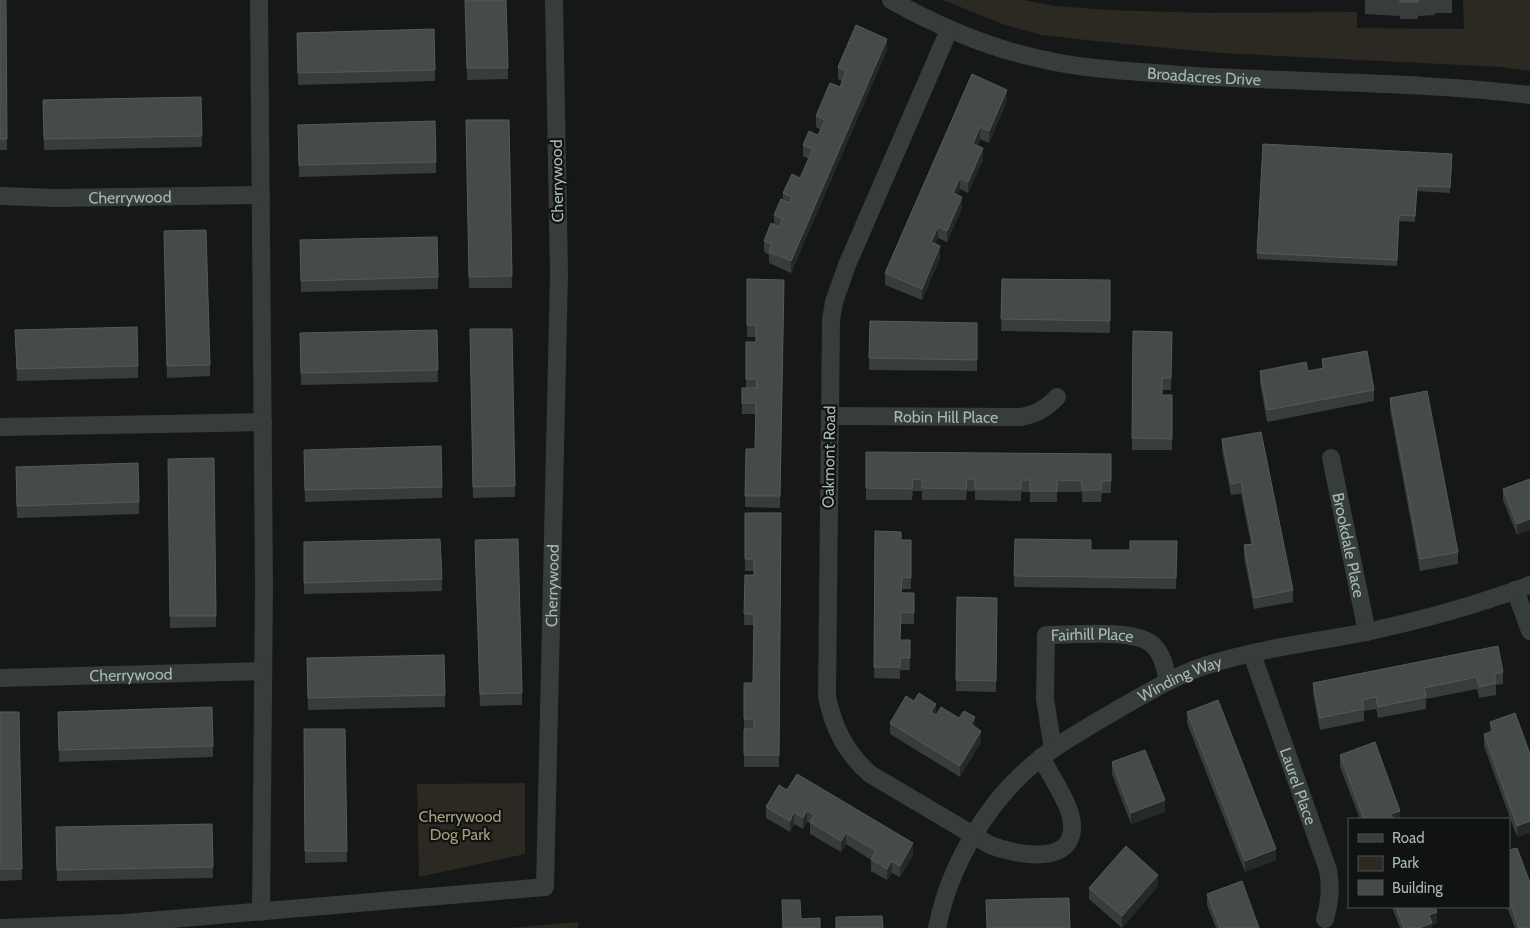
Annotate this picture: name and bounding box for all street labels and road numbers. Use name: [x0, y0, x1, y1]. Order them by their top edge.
street label: Broadacres Drive: [1146, 63, 1261, 89]
street label: Cherrywood: [547, 139, 567, 223]
street label: Cherrywood: [88, 187, 172, 207]
street label: Oakmont Road: [819, 406, 839, 508]
street label: Robin Hill Place: [894, 407, 998, 426]
street label: Brookdale Place: [1329, 491, 1369, 599]
street label: Cherrywood: [541, 544, 562, 627]
street label: Fairhill Place: [1051, 624, 1135, 646]
street label: Winding Way: [1135, 652, 1224, 705]
street label: Cherrywood: [89, 664, 173, 685]
street label: Laurel Place: [1276, 745, 1321, 827]

